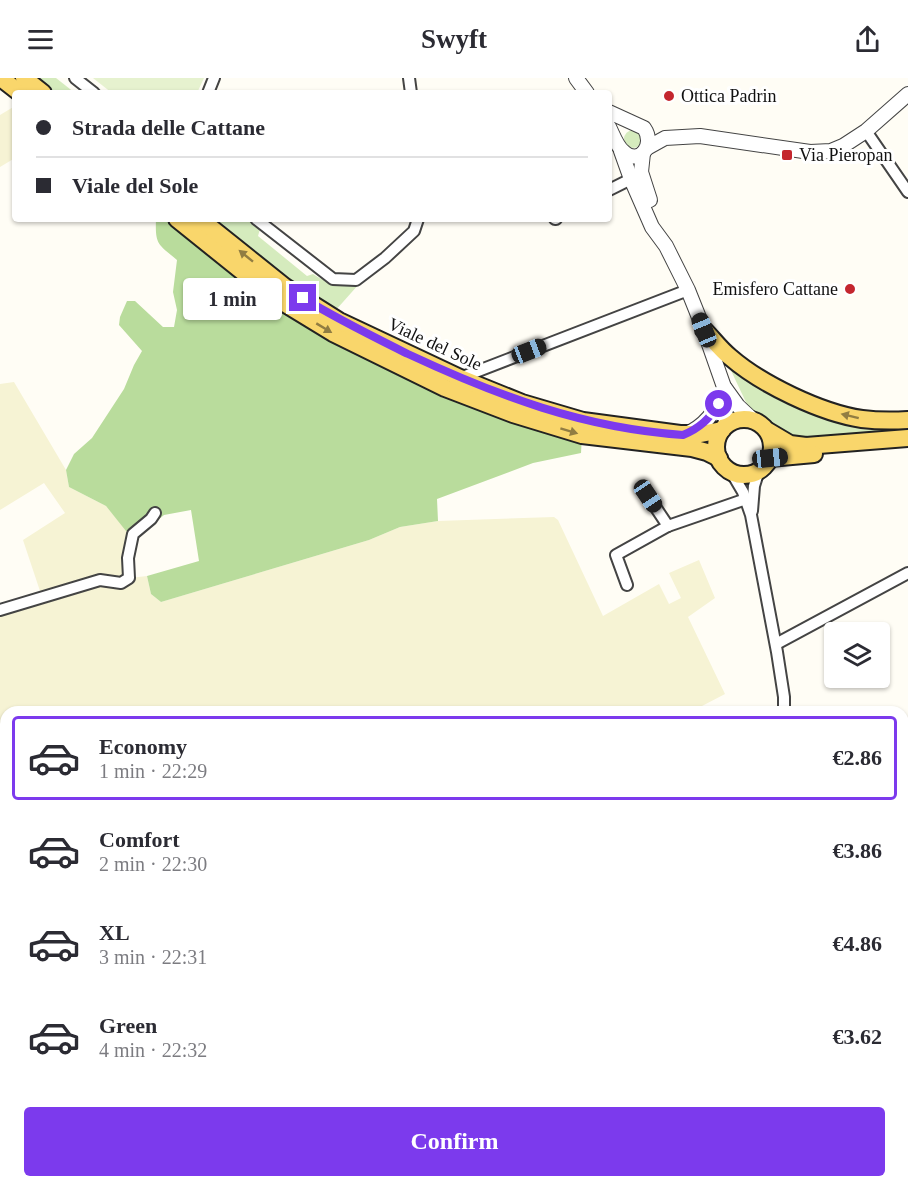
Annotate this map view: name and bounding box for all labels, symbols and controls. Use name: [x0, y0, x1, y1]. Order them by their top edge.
icon: menu: [24, 23, 57, 56]
icon: share: [851, 23, 884, 56]
text: Swyft: [421, 24, 487, 54]
place label: Ottica Padrin: [681, 86, 776, 106]
marker: Ottica Padrin: [662, 89, 676, 103]
text: Strada delle Cattane: [72, 115, 265, 140]
place label: Via Pieropan: [799, 145, 892, 165]
marker: Via Pieropan: [780, 148, 794, 162]
text: Viale del Sole: [72, 173, 198, 198]
one-way arrow: [239, 251, 254, 263]
callout: 1 min: [183, 277, 282, 319]
place label: Emisfero Cattane: [713, 279, 838, 299]
marker: Emisfero Cattane: [843, 282, 857, 296]
route end: [289, 284, 316, 311]
text: 1 min: [208, 288, 257, 310]
car: [689, 310, 719, 350]
street label: Viale del Sole: [385, 314, 485, 374]
one-way arrow: [316, 322, 332, 333]
car: [509, 336, 549, 366]
route start: [705, 390, 732, 417]
one-way arrow: [841, 411, 859, 421]
one-way arrow: [560, 427, 578, 436]
car: [751, 447, 789, 469]
car: [630, 476, 666, 516]
map controls: [824, 622, 890, 688]
button: layers: [824, 622, 890, 688]
icon: car: [27, 731, 81, 785]
text: Economy: [99, 734, 187, 759]
text: €2.86: [833, 745, 882, 770]
text: 1 min · 22:29: [99, 760, 207, 782]
icon: car: [27, 824, 81, 878]
text: Comfort: [99, 827, 180, 852]
text: €3.86: [833, 838, 882, 863]
text: 2 min · 22:30: [99, 853, 207, 875]
icon: car: [27, 917, 81, 971]
text: XL: [99, 920, 130, 945]
text: €4.86: [833, 931, 882, 956]
text: 3 min · 22:31: [99, 946, 207, 968]
icon: car: [27, 1010, 81, 1064]
text: Green: [99, 1013, 157, 1038]
text: €3.62: [833, 1024, 882, 1049]
text: 4 min · 22:32: [99, 1039, 207, 1061]
button: Confirm: [24, 1107, 885, 1176]

